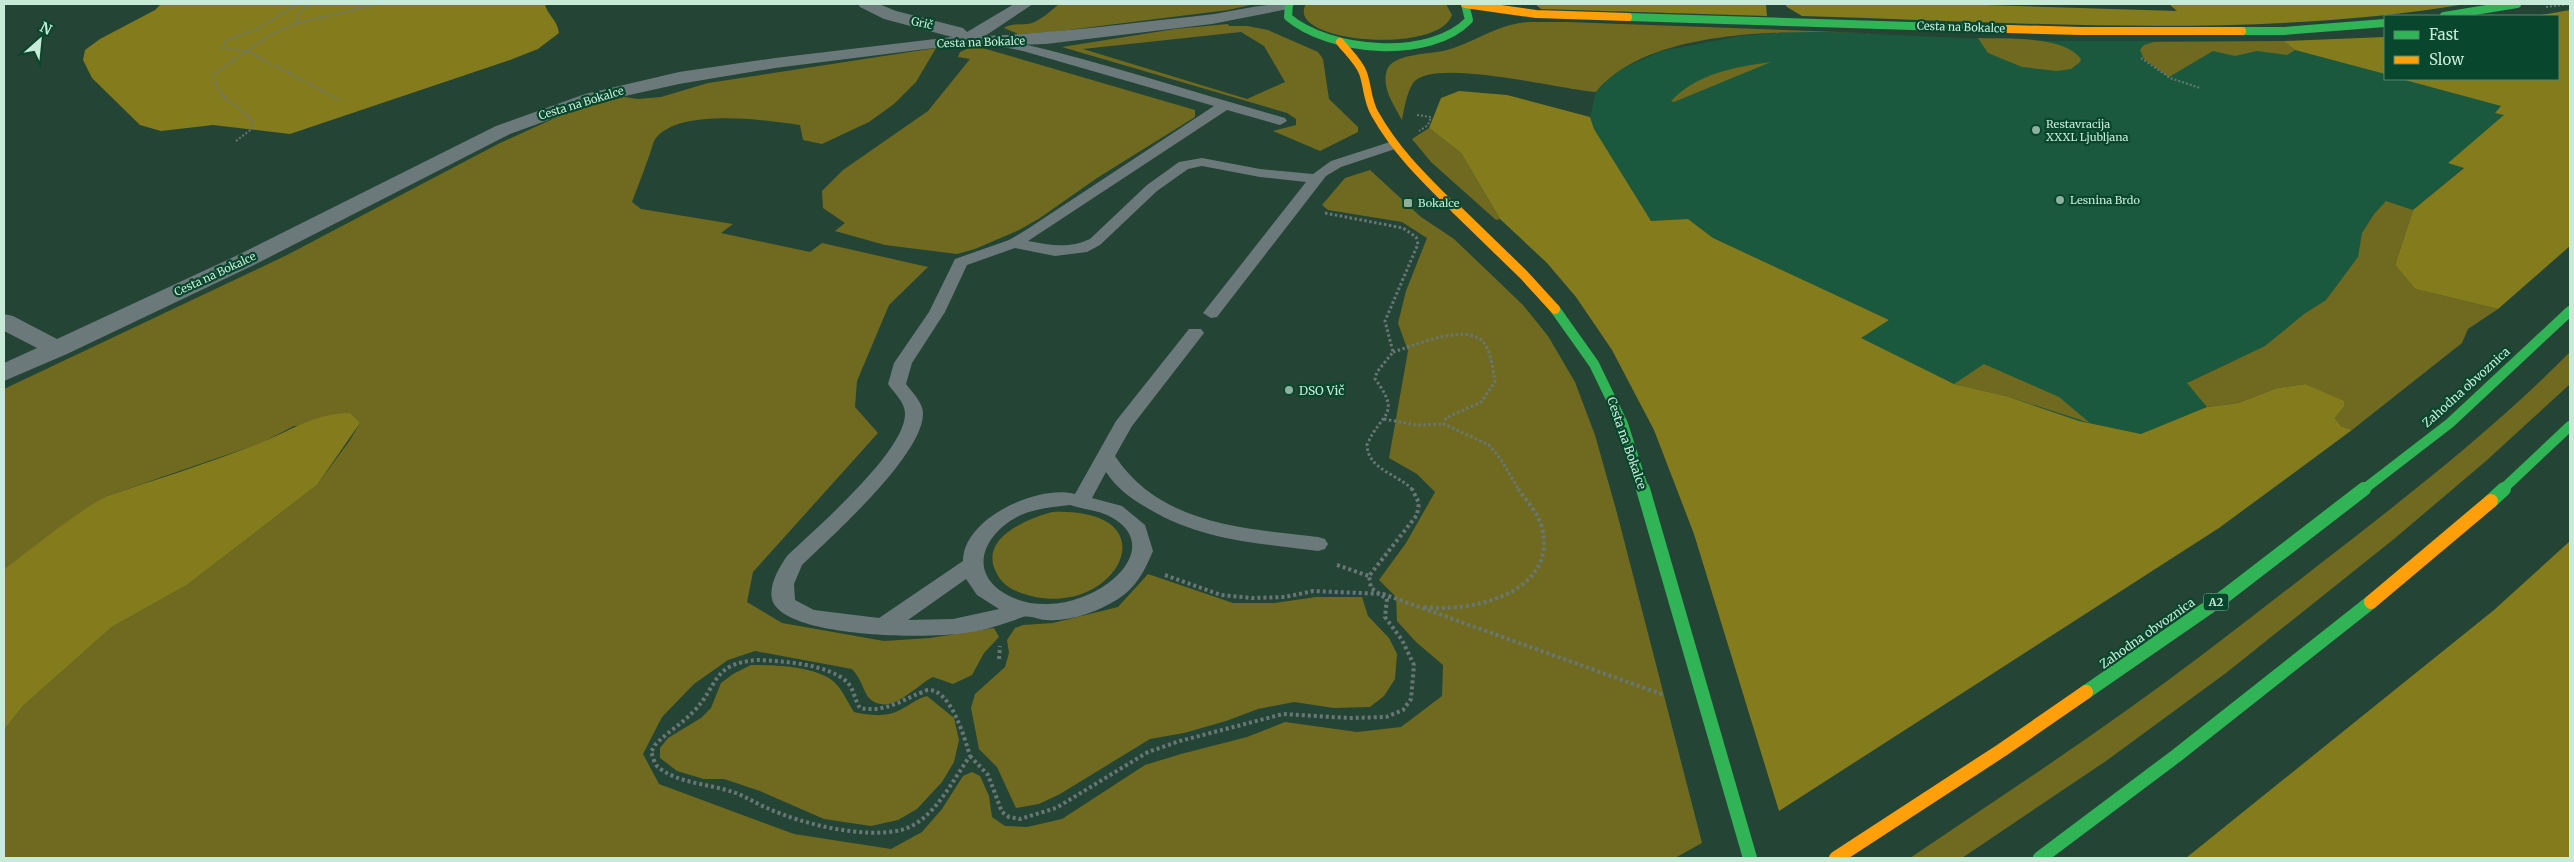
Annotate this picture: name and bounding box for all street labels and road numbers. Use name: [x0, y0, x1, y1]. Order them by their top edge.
street label: Grič: [910, 14, 935, 32]
street label: Cesta na Bokalce: [1917, 18, 2006, 36]
street label: Cesta na Bokalce: [937, 33, 1026, 51]
street label: Cesta na Bokalce: [537, 83, 626, 123]
street label: Cesta na Bokalce: [172, 249, 258, 299]
street label: Zahodna obvoznica: [2419, 343, 2513, 430]
street label: Cesta na Bokalce: [1604, 395, 1650, 491]
street label: Zahodna obvoznica: [2097, 594, 2198, 671]
road number: A2: [2204, 594, 2228, 610]

